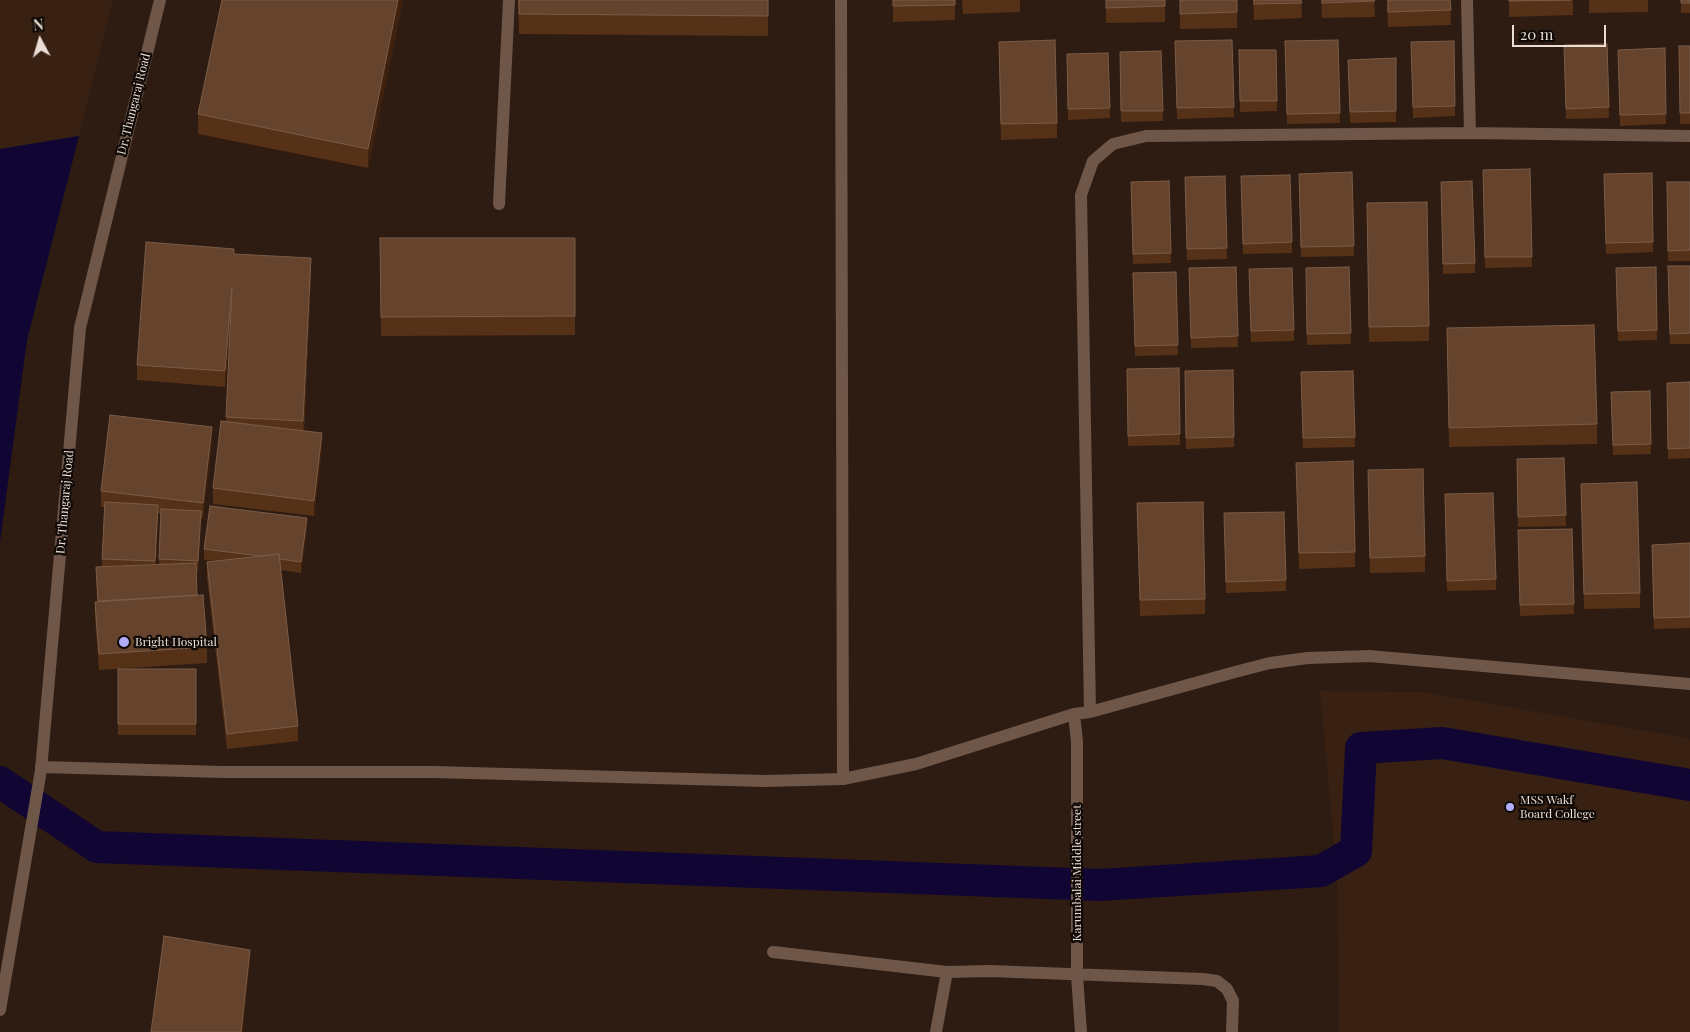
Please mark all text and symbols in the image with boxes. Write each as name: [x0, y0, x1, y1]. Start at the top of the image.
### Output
north arrow: [15, 15, 65, 65]
text: N: [32, 15, 44, 35]
scale bar: [1515, 15, 1609, 47]
text: 20 m: [1520, 24, 1553, 44]
street label: Dr. Thangaraj Road: [114, 52, 154, 156]
street label: Dr. Thangaraj Road: [53, 450, 77, 554]
marker: Bright Hospital: [117, 635, 131, 649]
place label: Bright Hospital: [135, 635, 217, 649]
place label: MSS Wakf Board College: [1520, 793, 1595, 821]
marker: MSS Wakf Board College: [1504, 801, 1516, 813]
street label: Karumbalai Middle street: [1070, 805, 1084, 941]

